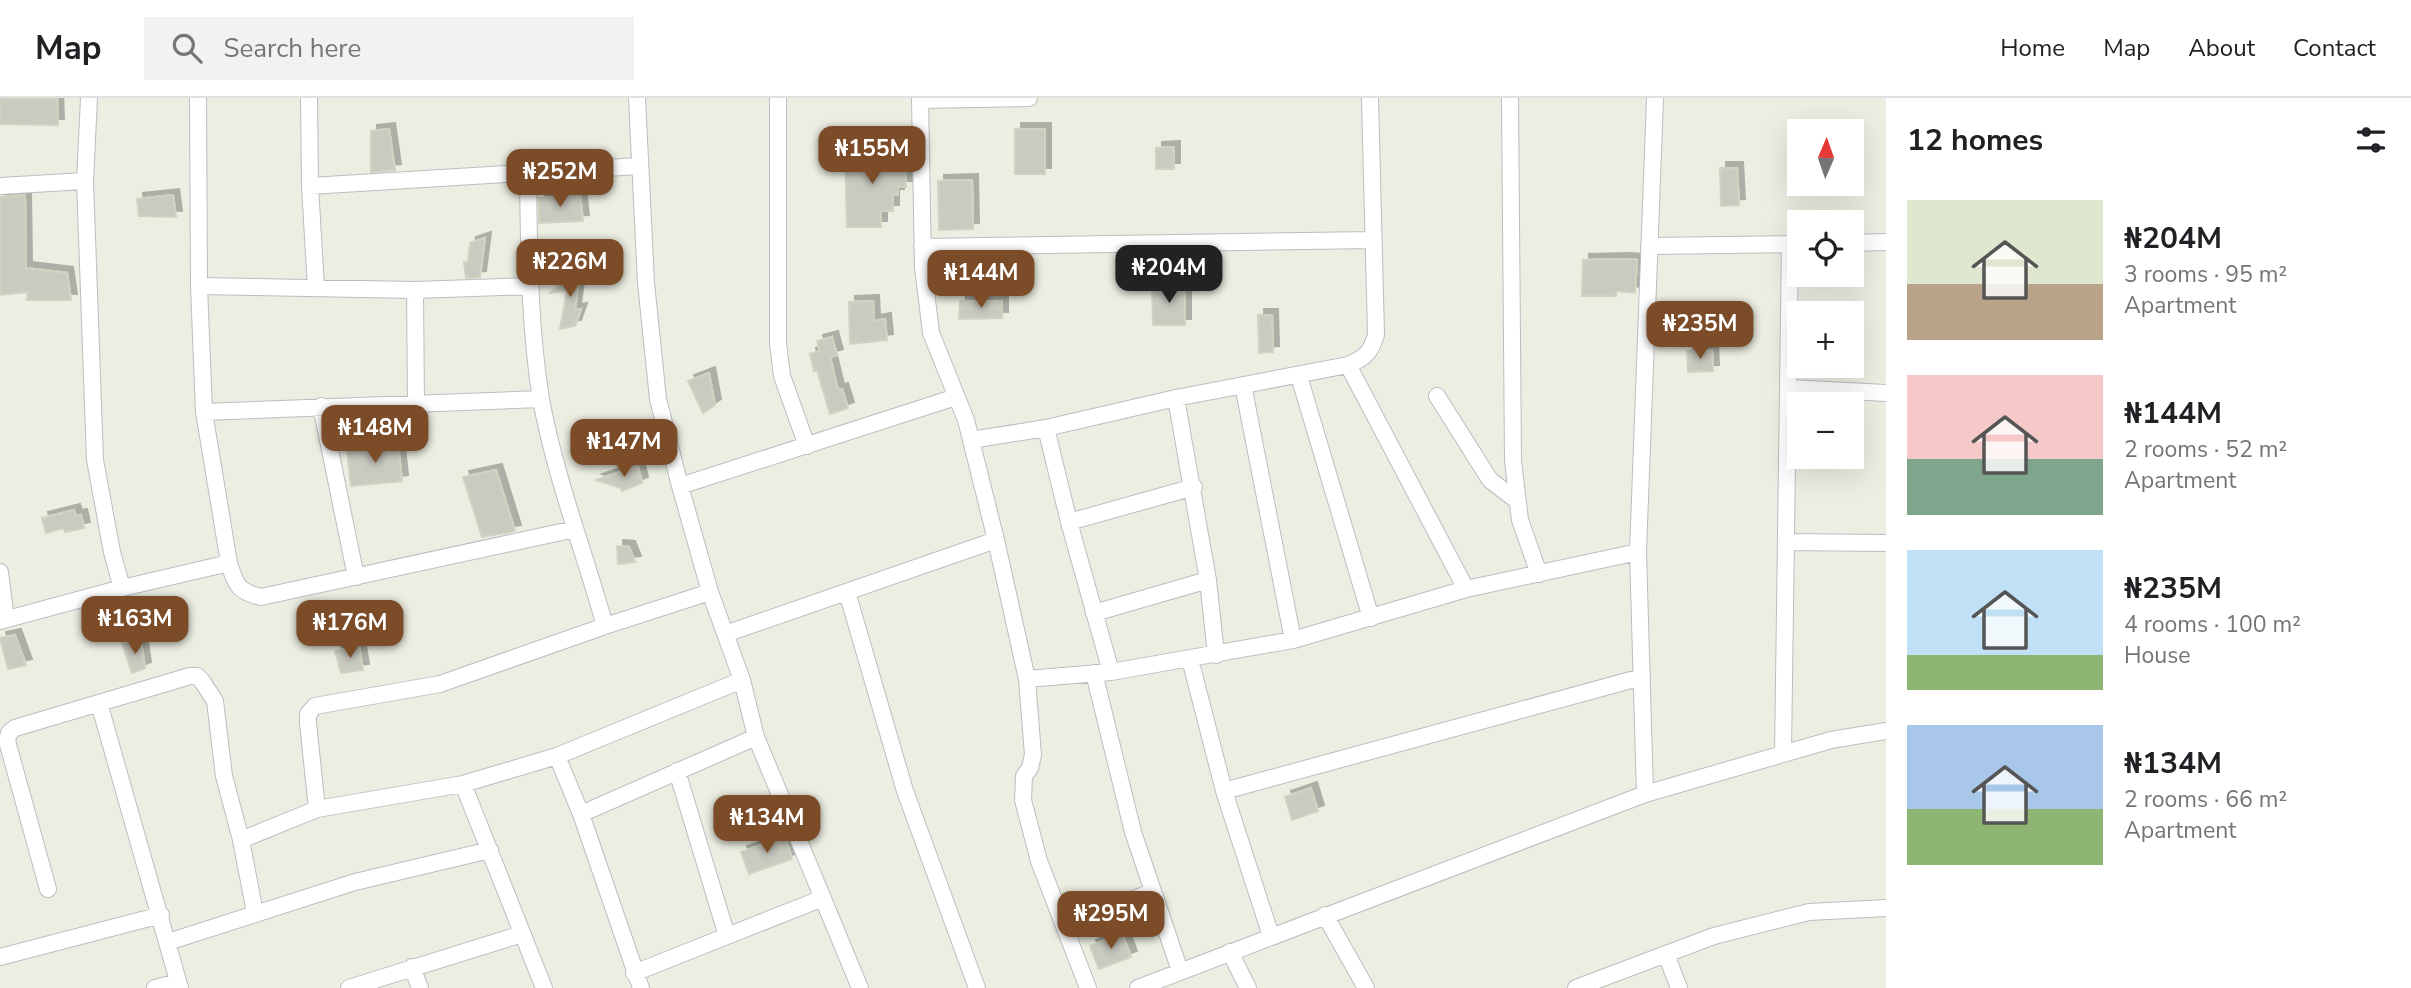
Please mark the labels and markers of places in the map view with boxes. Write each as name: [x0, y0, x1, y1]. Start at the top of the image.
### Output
pin: ₦155M: [823, 126, 921, 186]
pin: ₦252M: [511, 150, 609, 209]
pin: ₦226M: [521, 240, 619, 299]
pin: ₦204M: [1120, 246, 1218, 305]
pin: ₦144M: [932, 250, 1030, 310]
pin: ₦235M: [1651, 302, 1749, 361]
pin: ₦148M: [326, 406, 424, 465]
pin: ₦147M: [575, 420, 673, 479]
pin: ₦163M: [86, 596, 184, 656]
pin: ₦176M: [301, 601, 399, 660]
pin: ₦134M: [718, 796, 816, 855]
pin: ₦295M: [1062, 892, 1160, 951]

